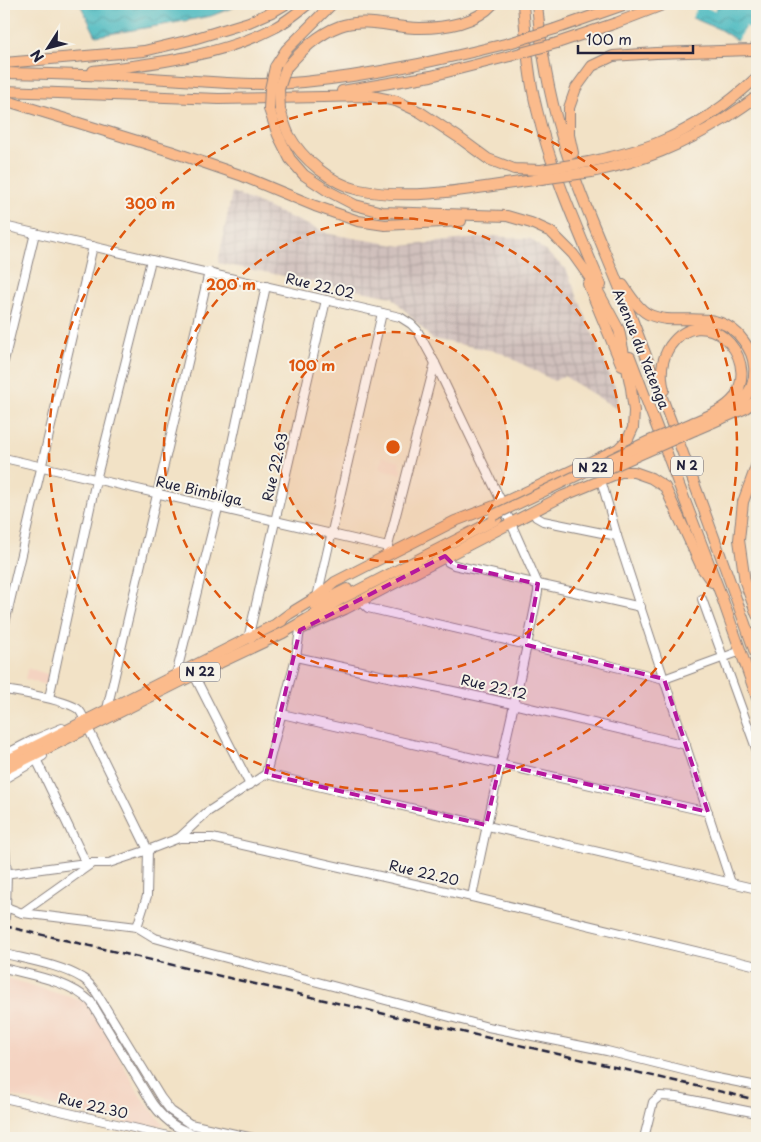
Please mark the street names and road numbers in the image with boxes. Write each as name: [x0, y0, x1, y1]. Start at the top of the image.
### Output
street label: Rue 22.02: [284, 267, 357, 304]
street label: Avenue du Yatenga: [608, 285, 675, 412]
street label: Rue 22.63: [256, 430, 293, 503]
road number: N 2: [671, 456, 703, 476]
road number: N 22: [573, 458, 613, 478]
street label: Rue Bimbilga: [154, 470, 245, 511]
road number: N 22: [180, 662, 220, 682]
street label: Rue 22.12: [459, 669, 529, 704]
street label: Rue 22.20: [387, 854, 461, 891]
street label: Rue 22.30: [56, 1087, 130, 1124]

